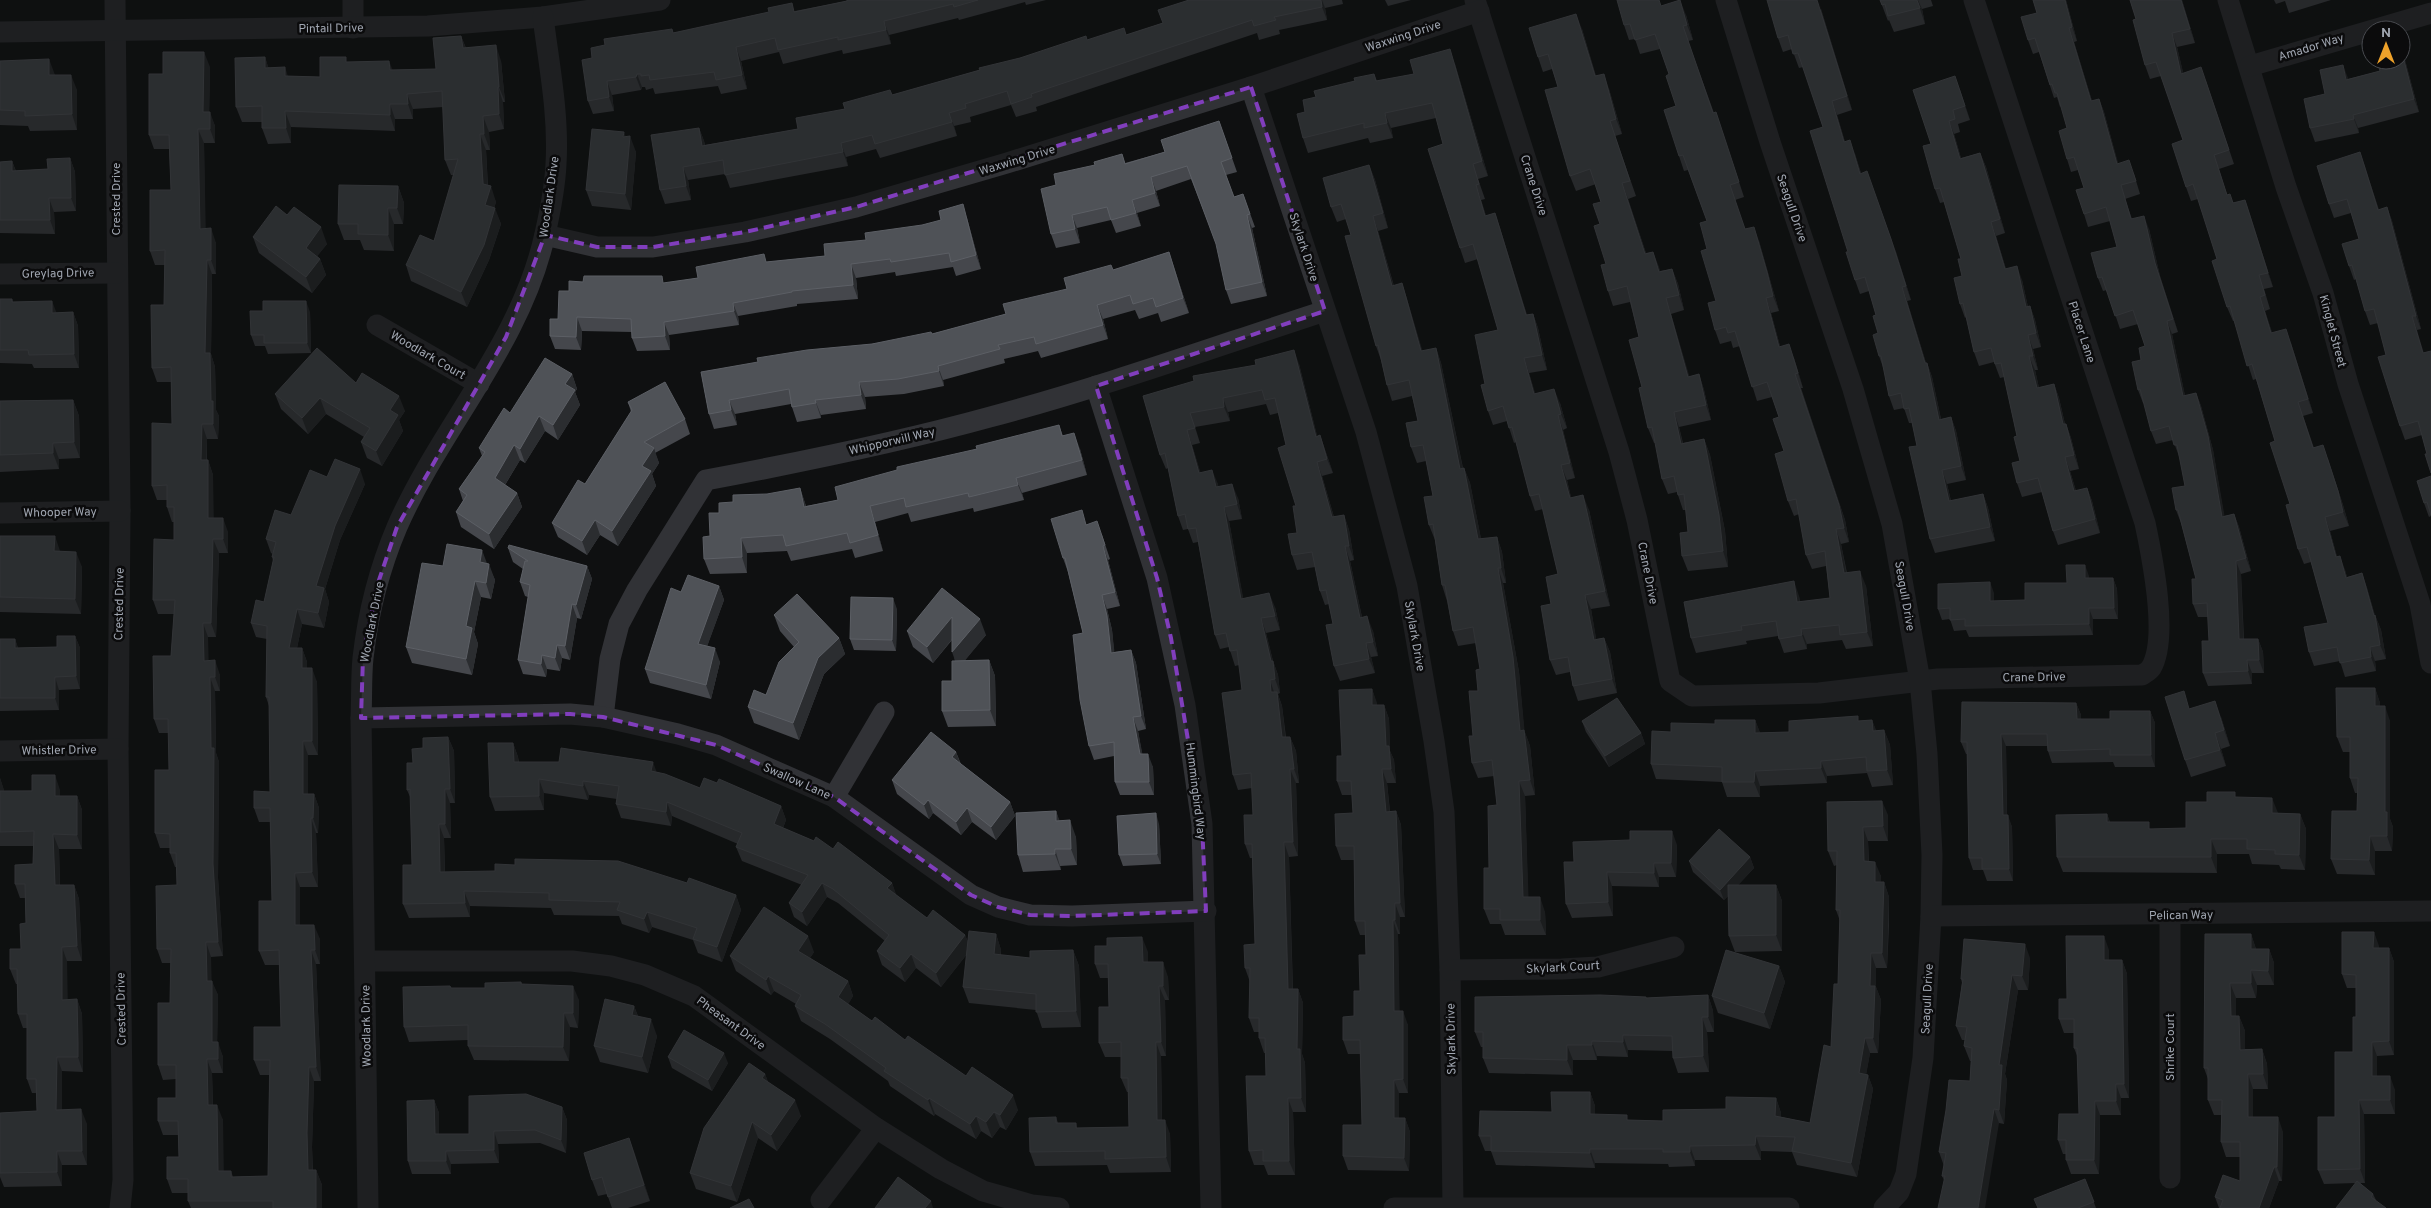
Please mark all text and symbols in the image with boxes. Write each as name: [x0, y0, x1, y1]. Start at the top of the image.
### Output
street label: Waxwing Drive: [1363, 17, 1443, 57]
street label: Pintail Drive: [298, 20, 364, 38]
north arrow: [2361, 20, 2411, 70]
text: N: [2381, 25, 2391, 42]
street label: Amador Way: [2276, 30, 2346, 66]
street label: Waxwing Drive: [977, 142, 1057, 180]
street label: Crane Drive: [1516, 153, 1550, 218]
street label: Woodlark Drive: [536, 155, 564, 239]
street label: Crested Drive: [109, 162, 125, 236]
street label: Seagull Drive: [1772, 172, 1810, 244]
street label: Skylark Drive: [1284, 211, 1322, 284]
street label: Greylag Drive: [21, 265, 95, 283]
street label: Kinglet Street: [2315, 293, 2349, 369]
street label: Placer Lane: [2064, 299, 2099, 365]
street label: Woodlark Court: [387, 328, 468, 384]
street label: Whipporwill Way: [848, 424, 937, 460]
street label: Whooper Way: [23, 504, 97, 522]
street label: Crane Drive: [1633, 541, 1661, 606]
street label: Seagull Drive: [1890, 560, 1918, 632]
street label: Crested Drive: [111, 567, 129, 641]
street label: Woodlark Drive: [357, 580, 389, 664]
street label: Skylark Drive: [1400, 600, 1428, 673]
street label: Crane Drive: [2002, 669, 2066, 687]
street label: Hummingbird Way: [1181, 741, 1209, 841]
street label: Whistler Drive: [21, 742, 97, 760]
street label: Swallow Lane: [760, 760, 833, 804]
street label: Pelican Way: [2149, 907, 2213, 925]
street label: Skylark Court: [1526, 958, 1600, 978]
street label: Seagull Drive: [1918, 963, 1938, 1035]
street label: Crested Drive: [113, 972, 131, 1046]
street label: Woodlark Drive: [358, 985, 376, 1067]
street label: Pheasant Drive: [693, 993, 768, 1054]
street label: Skylark Drive: [1443, 1003, 1461, 1075]
street label: Shrike Court: [2163, 1013, 2179, 1081]

